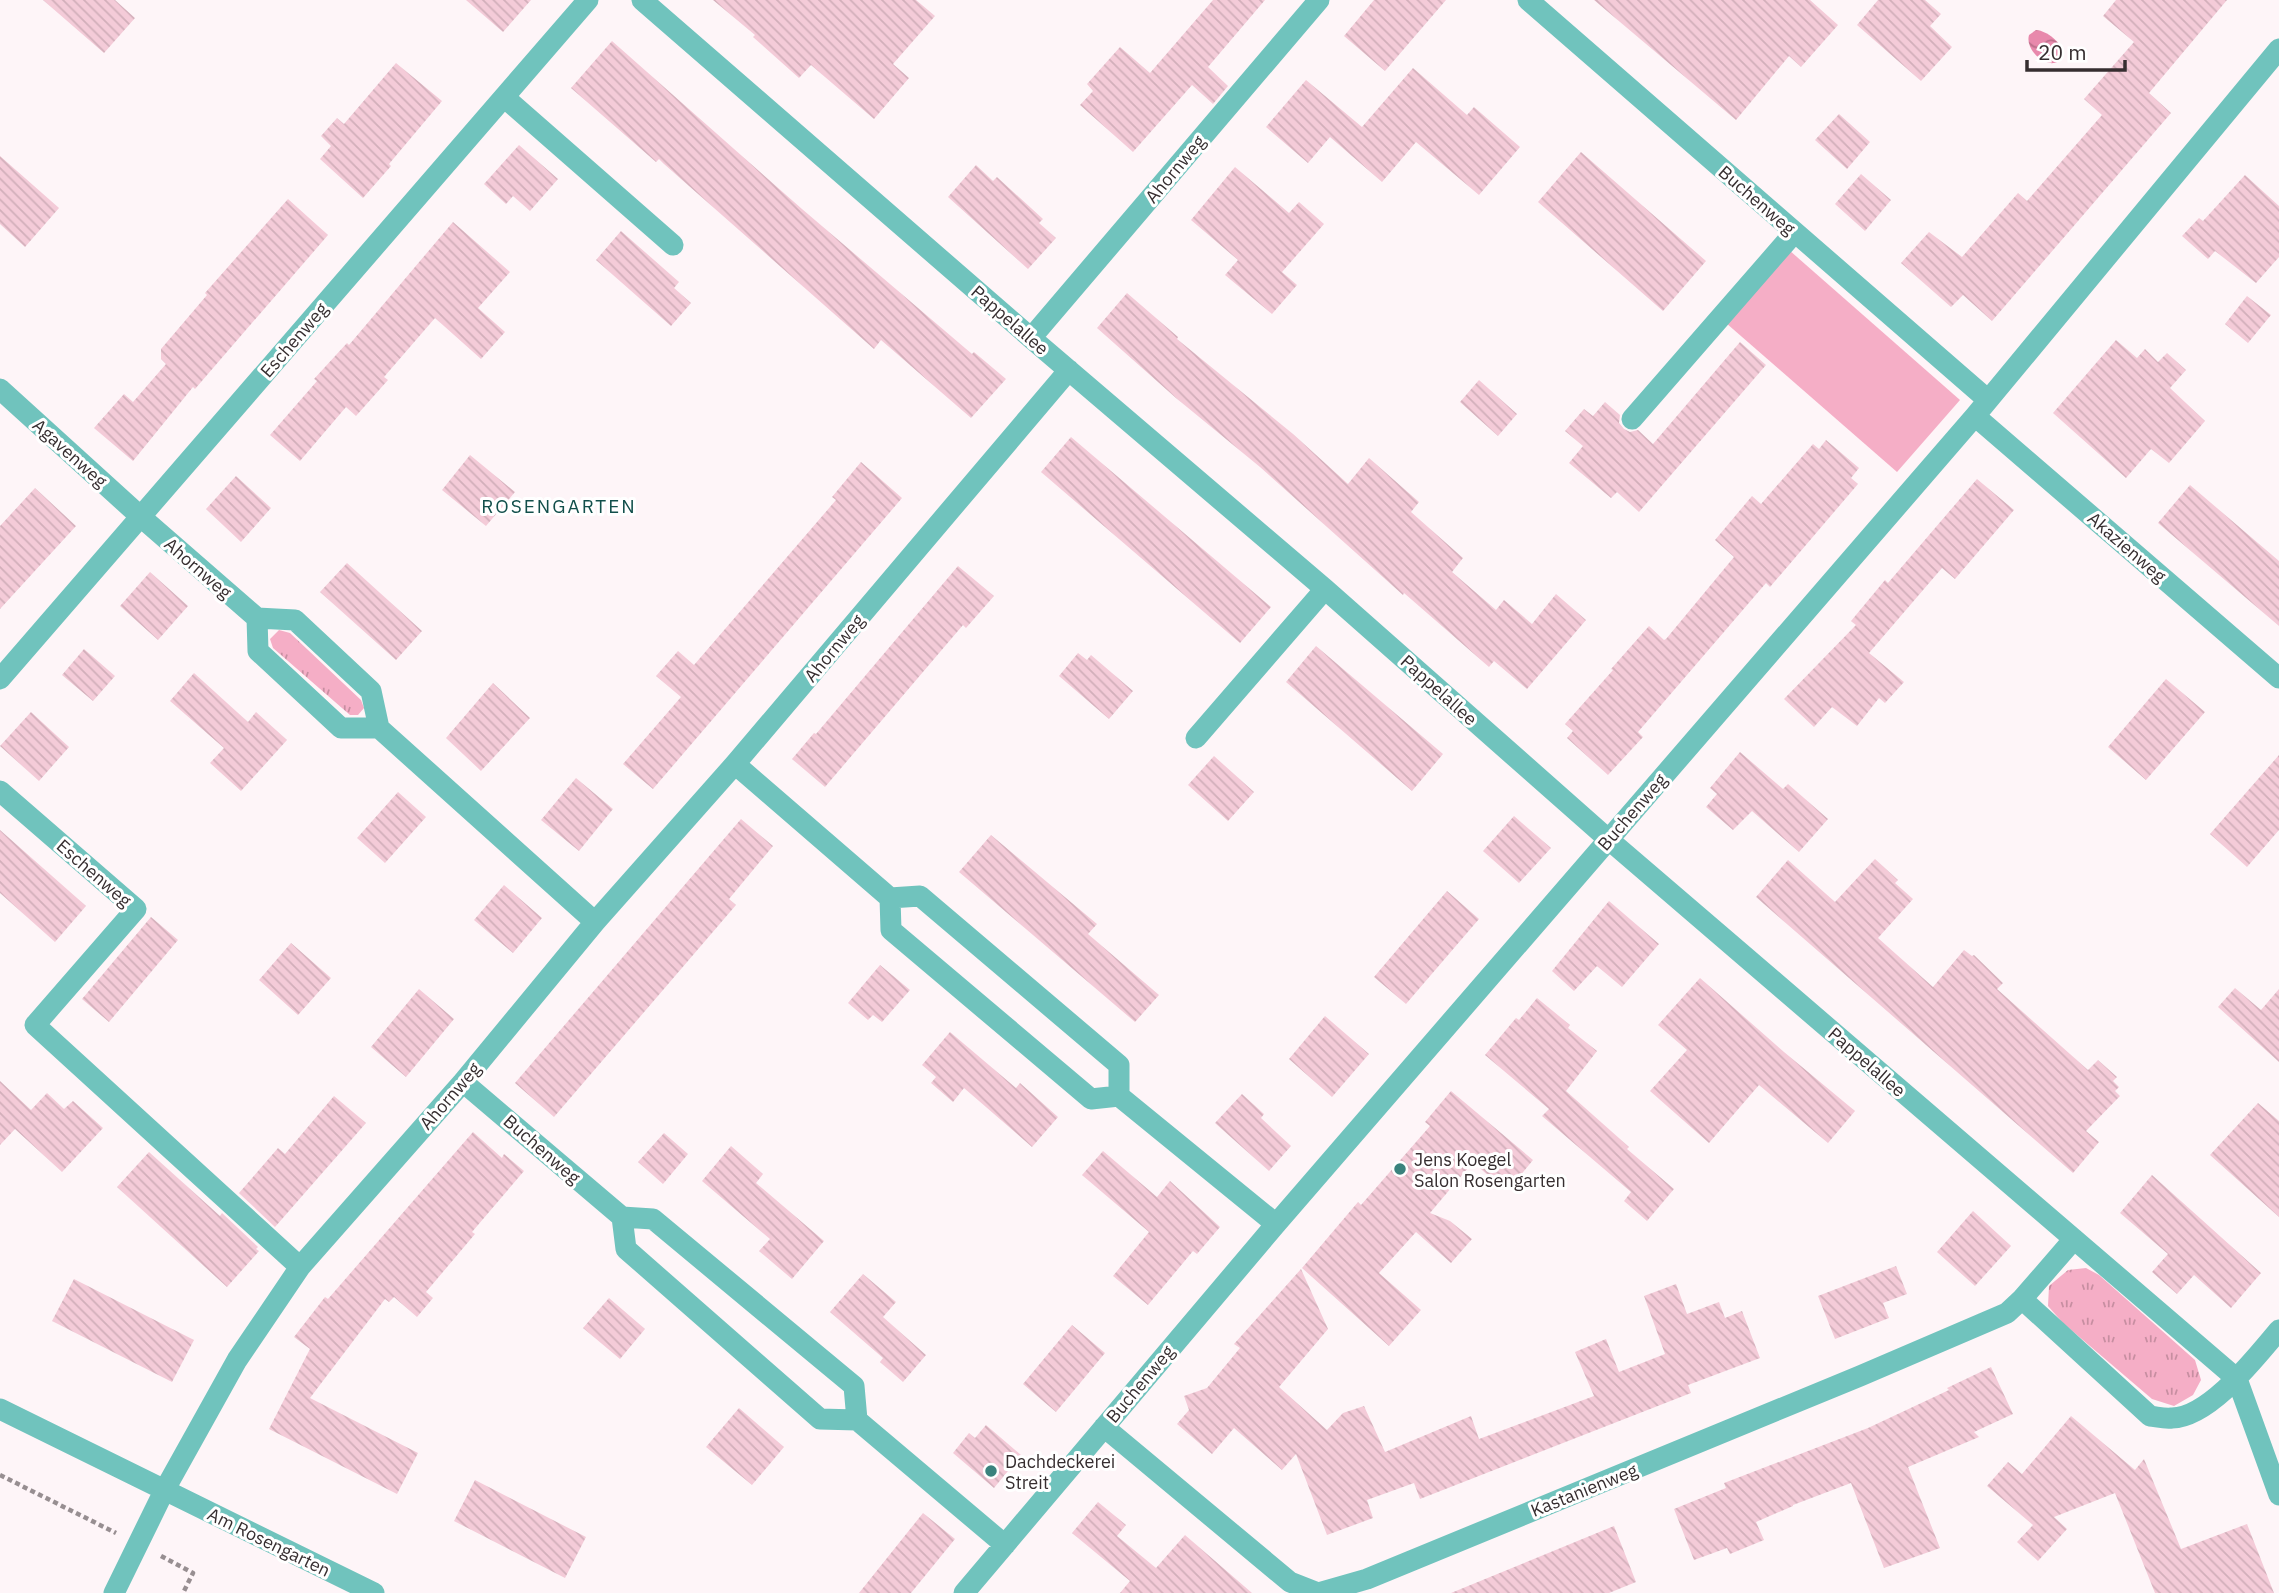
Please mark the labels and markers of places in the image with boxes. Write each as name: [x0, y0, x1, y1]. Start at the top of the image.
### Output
place label: Jens Koegel Salon Rosengarten: [1414, 1148, 1566, 1192]
marker: Jens Koegel Salon Rosengarten: [1392, 1161, 1408, 1177]
place label: Dachdeckerei Streit: [1005, 1450, 1115, 1494]
marker: Dachdeckerei Streit: [983, 1463, 999, 1479]

